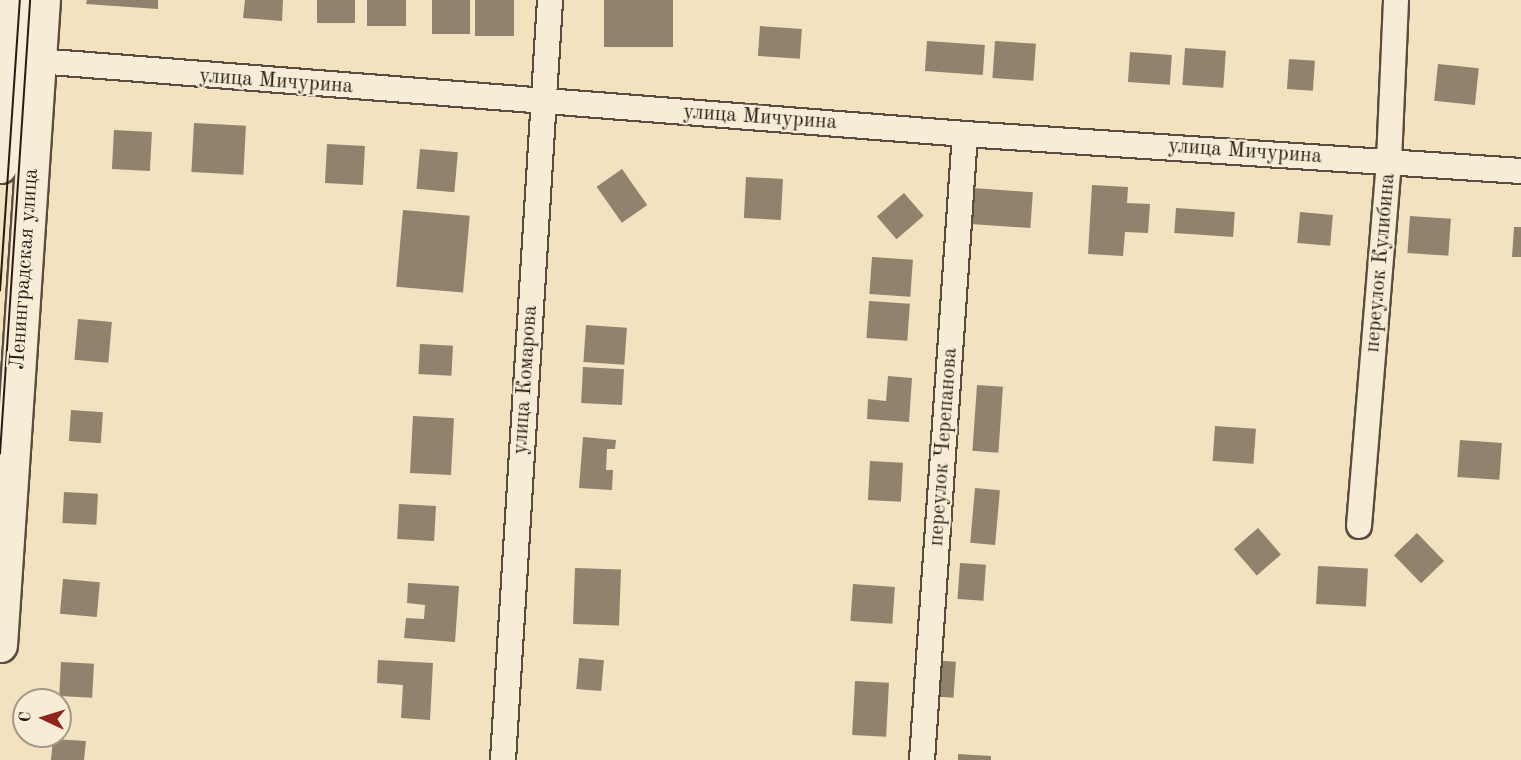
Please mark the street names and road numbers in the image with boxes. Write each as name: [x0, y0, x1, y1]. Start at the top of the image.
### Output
street label: улица Мичурина: [198, 64, 354, 100]
street label: улица Мичурина: [682, 100, 838, 136]
street label: улица Мичурина: [1167, 134, 1323, 170]
street label: Ленинградская улица: [5, 168, 45, 370]
street label: переулок Кулибина: [1361, 172, 1401, 354]
street label: улица Комарова: [508, 305, 544, 455]
street label: переулок Черепанова: [924, 347, 964, 547]

